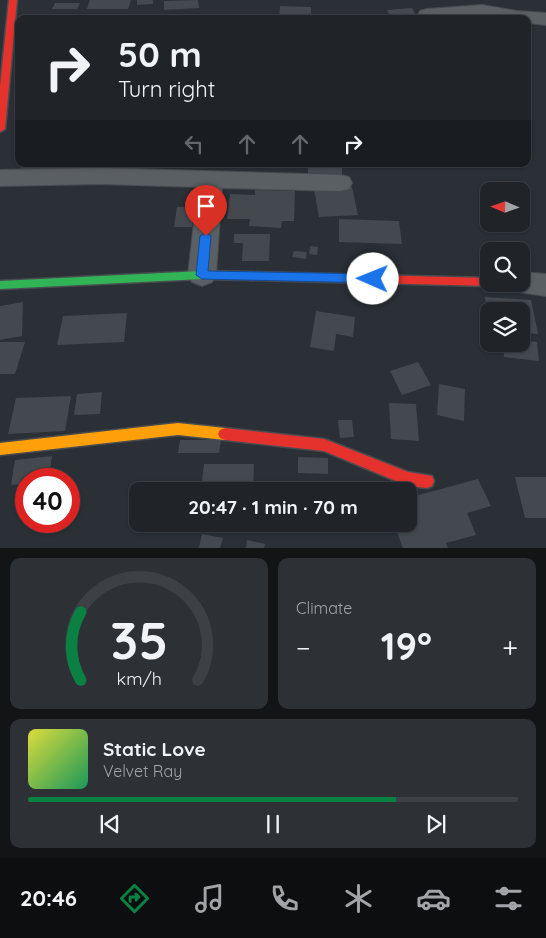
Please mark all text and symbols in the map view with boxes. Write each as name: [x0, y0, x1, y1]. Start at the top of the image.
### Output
text: 50 m: [118, 32, 202, 76]
icon: right: [35, 35, 100, 100]
text: Turn right: [118, 75, 215, 103]
icon: left: [180, 130, 208, 158]
icon: ahead: [233, 130, 261, 158]
icon: ahead: [286, 130, 314, 158]
icon: right: [339, 130, 367, 158]
north arrow: [480, 182, 530, 232]
map controls: [480, 182, 530, 352]
pin: [185, 185, 227, 236]
icon: arrive: [192, 192, 220, 220]
button: search: [480, 242, 530, 292]
position arrow: [346, 252, 398, 304]
button: layers: [480, 302, 530, 352]
speed limit sign: 40: [15, 468, 80, 533]
text: 20:47 · 1 min · 70 m: [188, 495, 358, 519]
text: Climate: [296, 598, 352, 618]
text: 35: [110, 607, 168, 672]
text: 19°: [381, 622, 432, 670]
text: −: [296, 630, 311, 665]
text: +: [502, 630, 518, 665]
text: km/h: [116, 667, 162, 689]
text: Static Love: [103, 737, 206, 761]
text: Velvet Ray: [103, 761, 182, 781]
icon: previous: [96, 810, 124, 838]
icon: pause: [259, 810, 287, 838]
icon: next: [422, 810, 450, 838]
icon: directions: [117, 881, 152, 916]
icon: music: [192, 881, 227, 916]
icon: phone: [267, 881, 302, 916]
icon: climate: [341, 881, 376, 916]
icon: car: [416, 881, 451, 916]
icon: filters: [491, 881, 526, 916]
text: 20:46: [20, 884, 77, 912]

